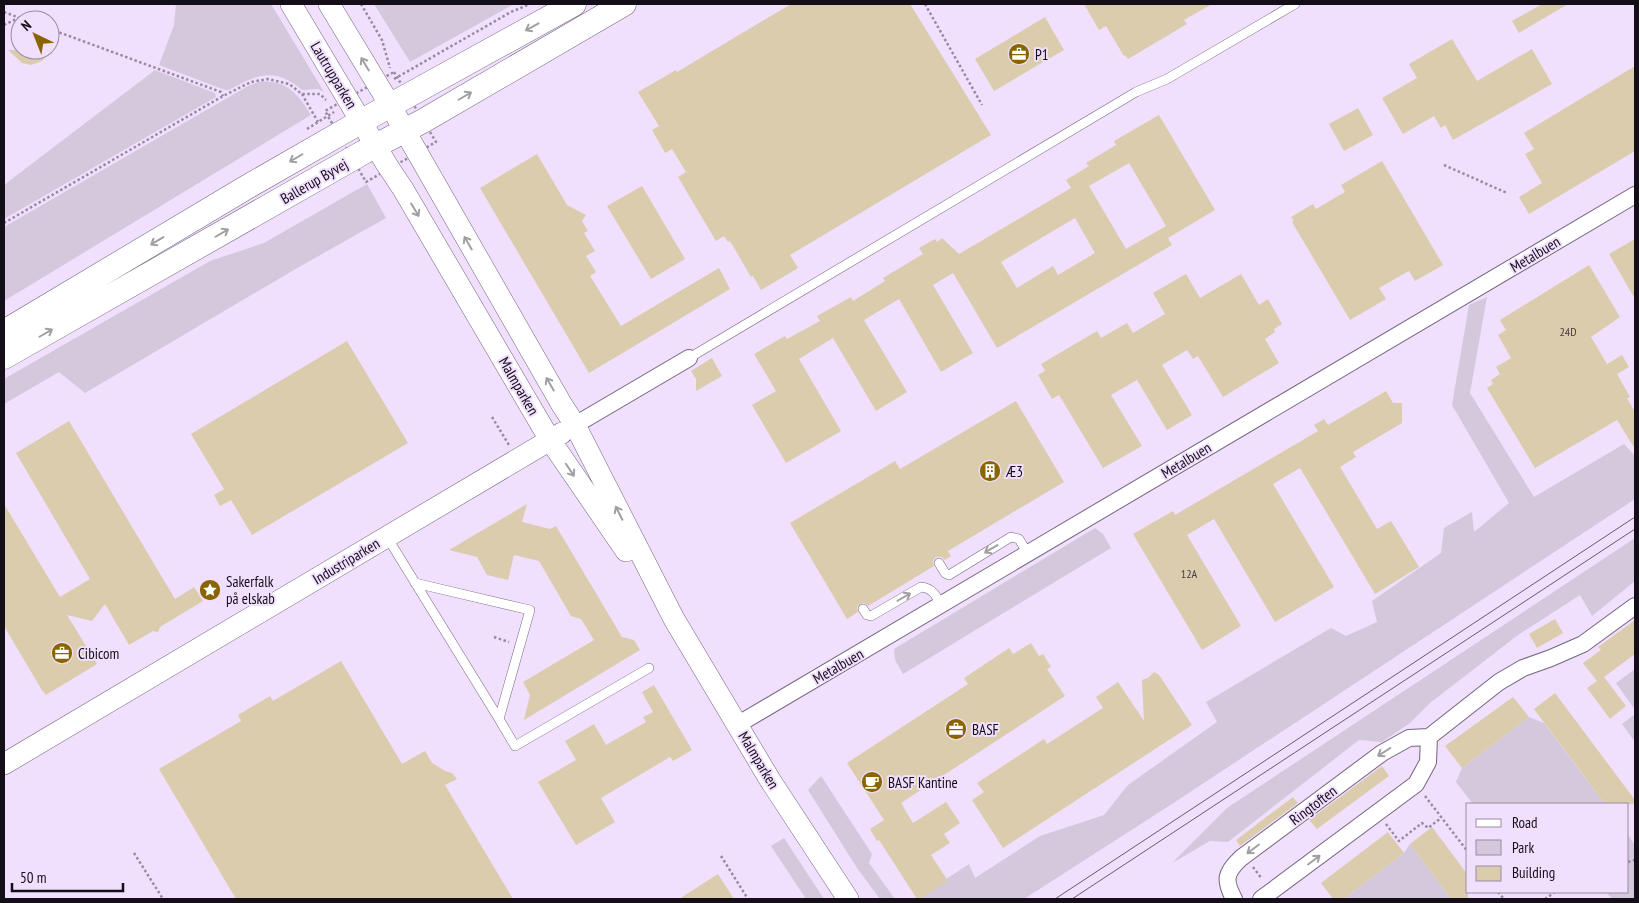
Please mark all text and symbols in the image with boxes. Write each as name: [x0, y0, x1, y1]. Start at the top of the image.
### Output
north arrow: [10, 10, 60, 60]
text: N: [17, 16, 35, 35]
one-way arrow: [524, 22, 539, 32]
street label: Lautrupparken: [307, 38, 361, 112]
office icon: P1: [1007, 42, 1031, 66]
place label: P1: [1035, 45, 1049, 64]
one-way arrow: [359, 57, 369, 71]
one-way arrow: [457, 91, 472, 100]
street label: Ballerup Byvej: [277, 154, 351, 208]
one-way arrow: [290, 154, 304, 164]
one-way arrow: [411, 202, 421, 216]
one-way arrow: [215, 228, 230, 238]
street label: Metalbuen: [1506, 232, 1564, 276]
one-way arrow: [463, 236, 473, 250]
one-way arrow: [150, 237, 164, 247]
house number: 24D: [1559, 324, 1577, 339]
one-way arrow: [39, 328, 54, 338]
street label: Malmparken: [495, 354, 543, 418]
one-way arrow: [544, 377, 554, 391]
street label: Metalbuen: [1157, 438, 1215, 482]
building icon: Æ3: [978, 459, 1002, 483]
place label: Æ3: [1005, 462, 1023, 481]
one-way arrow: [565, 463, 575, 477]
one-way arrow: [614, 506, 624, 521]
street label: Industriparken: [309, 534, 383, 588]
one-way arrow: [984, 545, 998, 555]
house number: 12A: [1181, 566, 1198, 581]
place label: Sakerfalk på elskab: [226, 572, 275, 608]
place icon: Sakerfalk på elskab: [198, 578, 222, 602]
one-way arrow: [896, 592, 911, 602]
office icon: Cibicom: [50, 641, 74, 665]
place label: Cibicom: [78, 644, 119, 663]
street label: Metalbuen: [809, 644, 867, 688]
office icon: BASF: [944, 717, 968, 741]
place label: BASF: [972, 720, 999, 739]
street label: Malmparken: [734, 728, 784, 792]
one-way arrow: [1377, 748, 1391, 758]
cafe icon: BASF Kantine: [860, 770, 884, 794]
place label: BASF Kantine: [888, 773, 958, 792]
street label: Ringtoften: [1286, 781, 1340, 829]
legend: [1466, 803, 1629, 893]
text: Road: [1512, 813, 1538, 832]
text: Park: [1512, 838, 1534, 857]
one-way arrow: [1247, 844, 1260, 855]
one-way arrow: [1307, 855, 1321, 865]
scale bar: [12, 860, 124, 892]
text: Building: [1512, 863, 1555, 882]
text: 50 m: [20, 868, 46, 887]

